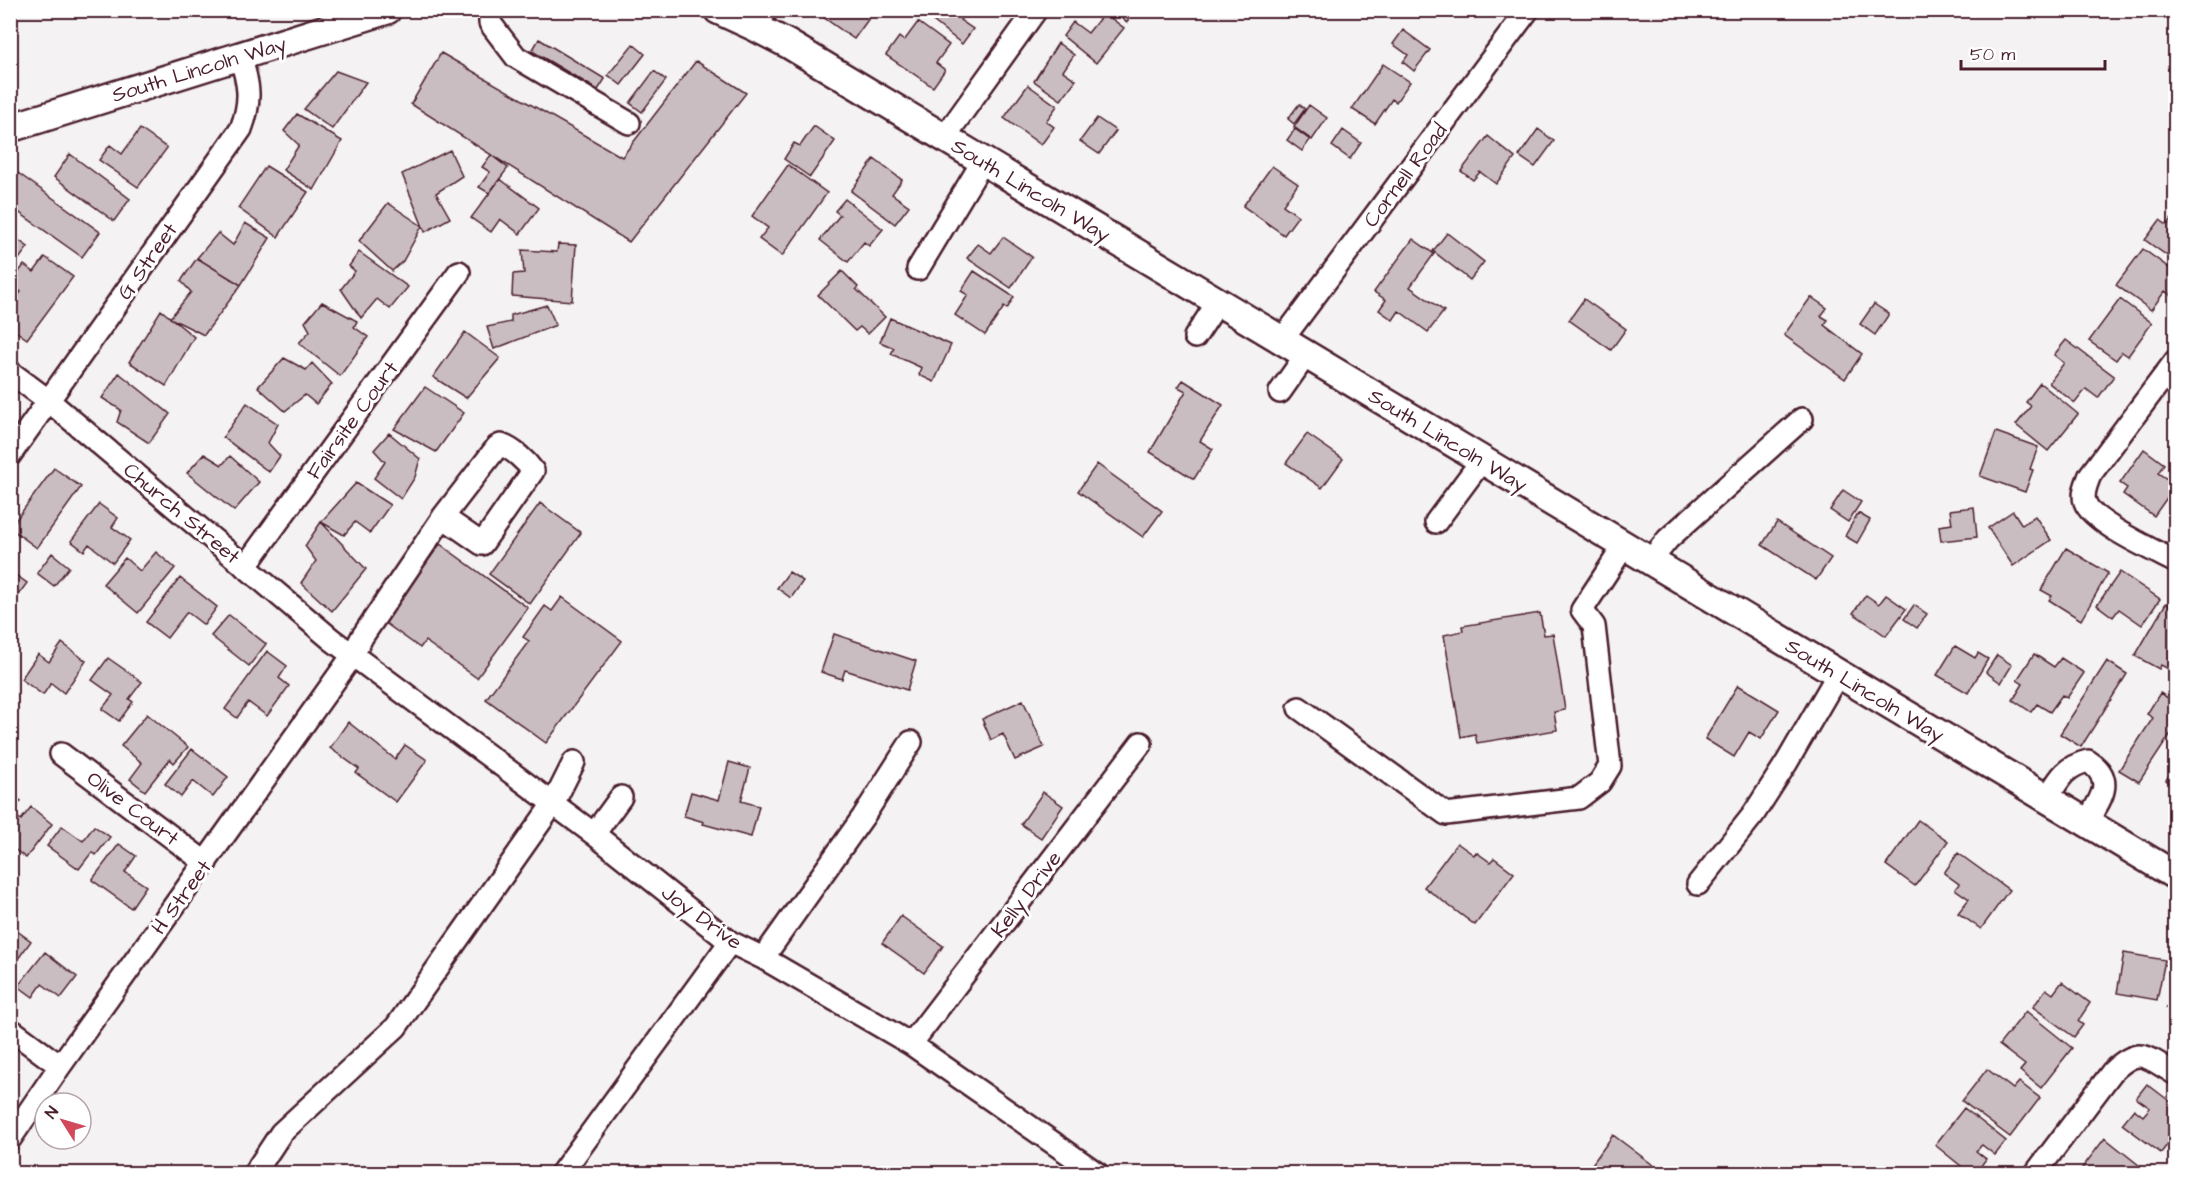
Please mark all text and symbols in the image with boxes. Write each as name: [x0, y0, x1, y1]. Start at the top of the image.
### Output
street label: South Lincoln Way: [108, 29, 291, 112]
scale bar: [1961, 33, 2105, 71]
text: 50 m: [1970, 42, 2015, 67]
street label: Cornell Road: [1357, 117, 1454, 233]
street label: South Lincoln Way: [945, 131, 1116, 251]
street label: G Street: [110, 217, 185, 306]
street label: Fairsite Court: [300, 355, 405, 485]
street label: South Lincoln Way: [1362, 381, 1533, 501]
street label: Church Street: [117, 456, 247, 571]
street label: South Lincoln Way: [1779, 631, 1950, 751]
street label: Olive Court: [81, 764, 185, 853]
street label: Kelly Drive: [984, 845, 1070, 945]
street label: H Street: [144, 854, 219, 941]
street label: Joy Drive: [654, 878, 748, 958]
north arrow: [33, 1091, 93, 1151]
text: N: [40, 1102, 64, 1123]

